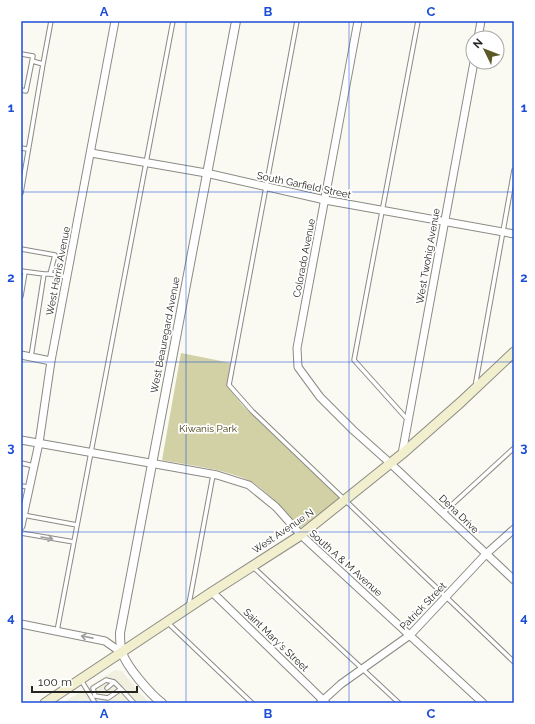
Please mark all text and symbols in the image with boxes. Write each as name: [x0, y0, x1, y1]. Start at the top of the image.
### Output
text: A: [100, 4, 109, 19]
text: B: [264, 4, 273, 19]
text: C: [427, 4, 436, 19]
north arrow: [465, 30, 505, 70]
text: N: [470, 36, 486, 51]
text: 1: [8, 100, 15, 115]
text: 1: [521, 100, 528, 115]
street label: South Garfield Street: [256, 170, 353, 200]
street label: West Twohig Avenue: [414, 207, 442, 305]
street label: Colorado Avenue: [291, 218, 317, 298]
street label: West Harris Avenue: [44, 225, 72, 316]
text: 2: [7, 270, 15, 285]
text: 2: [520, 270, 528, 285]
street label: West Beauregard Avenue: [148, 276, 182, 394]
park label: Kiwanis Park: [179, 423, 238, 434]
text: 3: [7, 440, 15, 455]
text: 3: [520, 440, 528, 455]
street label: Dena Drive: [437, 492, 481, 536]
street label: West Avenue N: [250, 506, 316, 556]
street label: South A & M Avenue: [308, 528, 385, 599]
one-way arrow: [41, 534, 54, 542]
street label: Patrick Street: [398, 580, 449, 632]
street label: Saint Mary's Street: [241, 606, 311, 674]
text: 4: [7, 610, 15, 625]
text: 4: [520, 610, 528, 625]
one-way arrow: [81, 633, 94, 641]
scale bar: [32, 668, 137, 694]
text: 100 m: [38, 675, 72, 689]
text: A: [100, 706, 109, 721]
text: B: [264, 706, 273, 721]
text: C: [427, 706, 436, 721]

